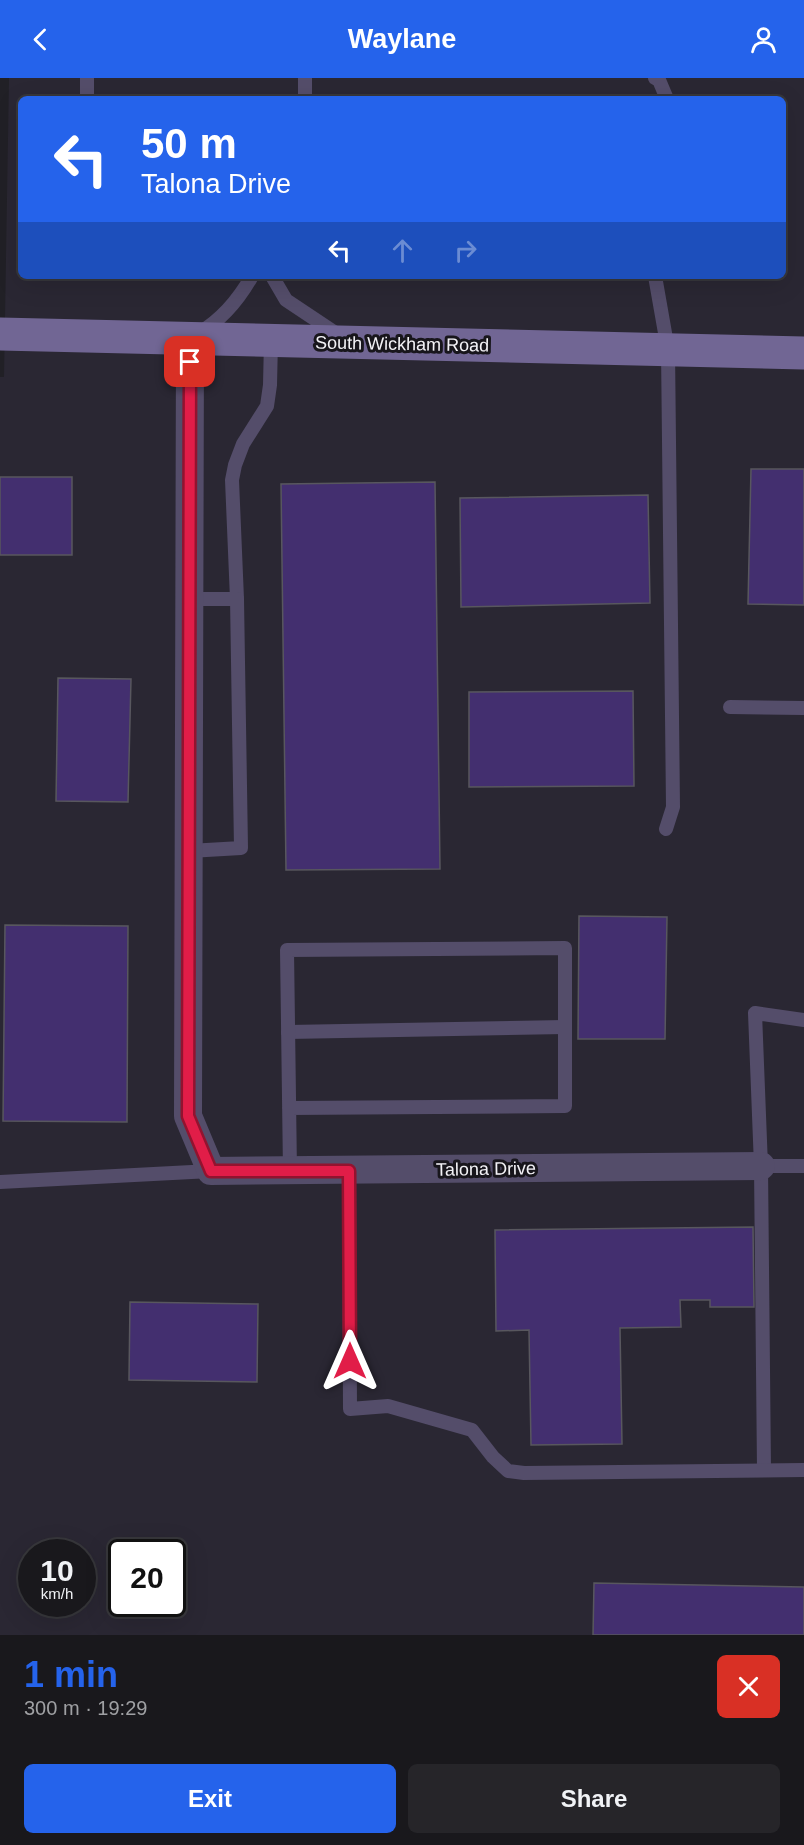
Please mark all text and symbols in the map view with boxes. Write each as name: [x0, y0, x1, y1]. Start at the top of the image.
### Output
icon: back: [24, 23, 57, 56]
icon: person: [747, 23, 780, 56]
text: Waylane: [348, 24, 456, 54]
icon: left: [42, 120, 120, 198]
text: 50 m: [141, 120, 237, 167]
text: Talona Drive: [141, 169, 291, 199]
icon: left: [323, 234, 356, 267]
icon: ahead: [386, 234, 419, 267]
icon: right: [449, 234, 482, 267]
street label: South Wickham Road: [315, 332, 489, 356]
pin: [164, 336, 215, 387]
icon: arrive: [173, 345, 206, 378]
street label: Talona Drive: [436, 1158, 536, 1180]
position arrow: [318, 1329, 382, 1393]
speed limit sign: 20: [108, 1539, 186, 1617]
text: 10: [40, 1554, 74, 1587]
text: km/h: [41, 1585, 73, 1602]
text: 1 min: [24, 1654, 118, 1695]
button: close: [717, 1655, 780, 1718]
text: 300 m · 19:29: [24, 1697, 147, 1719]
button: Exit: [24, 1764, 396, 1833]
button: Share: [408, 1764, 780, 1833]

